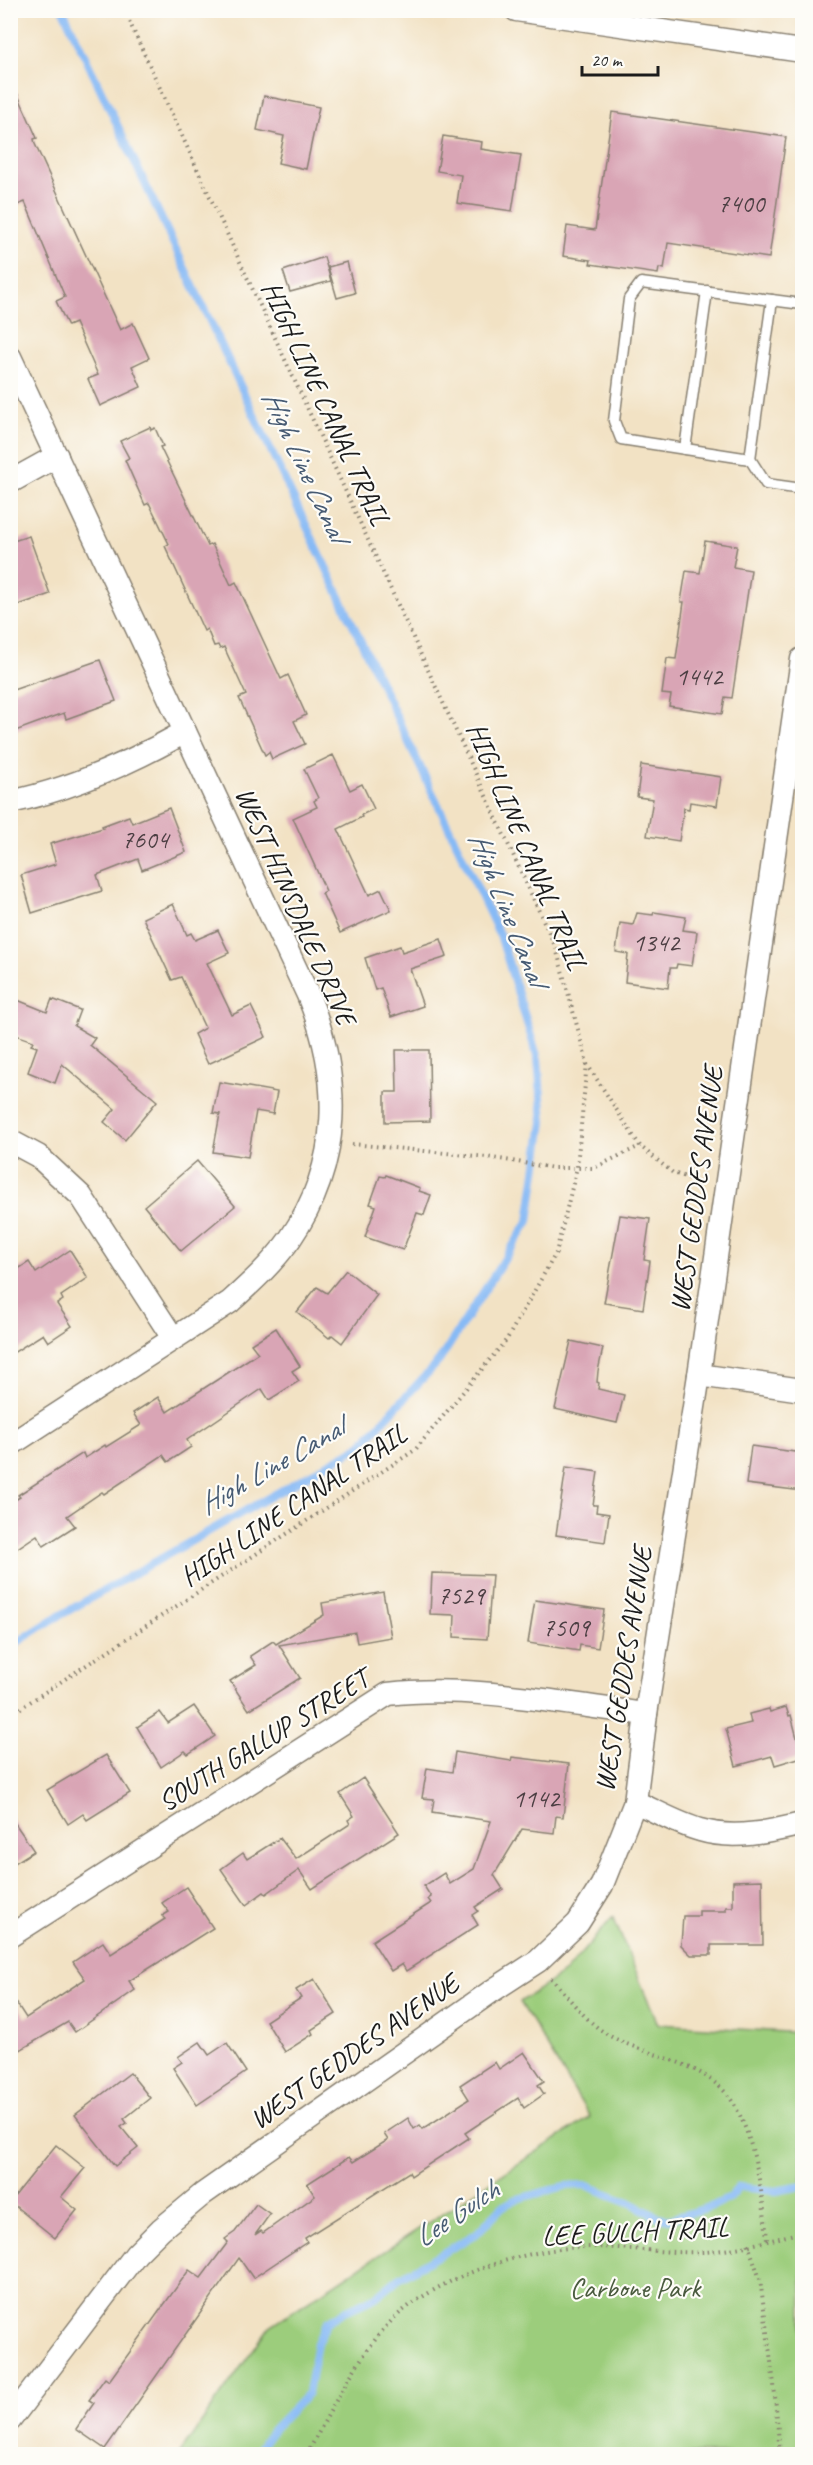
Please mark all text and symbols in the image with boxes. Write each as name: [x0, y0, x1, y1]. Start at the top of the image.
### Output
scale bar: [582, 39, 658, 77]
text: 20 m: [591, 49, 624, 71]
house number: 7400: [718, 187, 767, 220]
street label: HIGH LINE CANAL TRAIL: [254, 275, 398, 531]
water label: High Line Canal: [254, 384, 361, 555]
house number: 1442: [676, 660, 725, 693]
street label: HIGH LINE CANAL TRAIL: [459, 717, 595, 975]
street label: WEST HINSDALE DRIVE: [228, 782, 366, 1034]
house number: 7604: [122, 823, 171, 856]
water label: High Line Canal: [460, 826, 560, 999]
house number: 1342: [633, 926, 682, 959]
street label: WEST GEDDES AVENUE: [661, 1061, 731, 1314]
water label: High Line Canal: [192, 1404, 359, 1523]
street label: HIGH LINE CANAL TRAIL: [173, 1416, 413, 1594]
street label: WEST GEDDES AVENUE: [586, 1541, 660, 1794]
house number: 7529: [438, 1579, 487, 1612]
house number: 7509: [543, 1611, 592, 1644]
street label: SOUTH GALLUP STREET: [151, 1657, 381, 1819]
house number: 1142: [513, 1782, 562, 1815]
street label: WEST GEDDES AVENUE: [243, 1964, 468, 2136]
water label: Lee Gulch: [406, 2169, 508, 2255]
street label: LEE GULCH TRAIL: [541, 2209, 729, 2253]
park label: Carbone Park: [570, 2270, 702, 2305]

